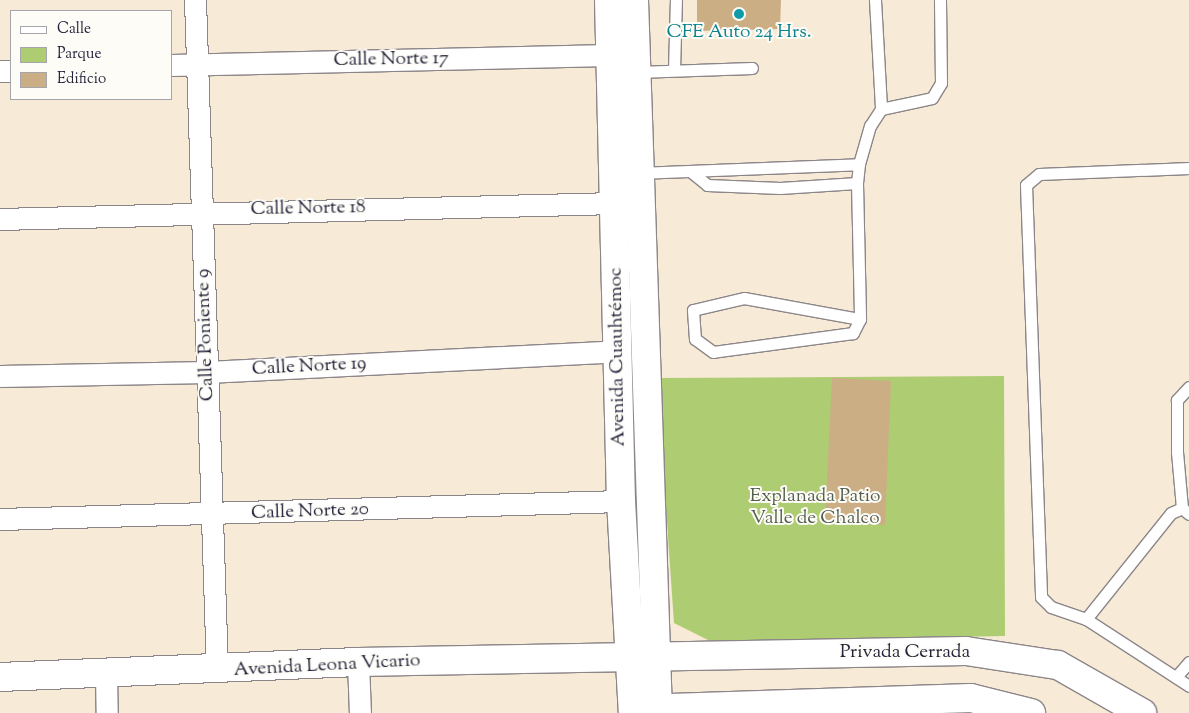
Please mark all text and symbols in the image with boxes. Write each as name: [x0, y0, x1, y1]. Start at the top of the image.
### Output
marker: CFE Auto 24 Hrs.: [733, 8, 745, 20]
legend: [10, 10, 172, 100]
text: Calle: [57, 19, 91, 40]
place label: CFE Auto 24 Hrs.: [667, 22, 811, 44]
text: Parque: [57, 44, 101, 65]
street label: Calle Norte 17: [333, 48, 449, 72]
text: Edificio: [57, 69, 106, 90]
street label: Calle Norte 18: [250, 197, 366, 221]
street label: Avenida Cuauhtémoc: [605, 267, 631, 447]
street label: Calle Poniente 9: [192, 268, 220, 402]
street label: Calle Norte 19: [251, 353, 367, 381]
park label: Explanada Patio Valle de Chalco: [750, 486, 880, 530]
street label: Calle Norte 20: [251, 499, 369, 525]
street label: Privada Cerrada: [840, 642, 970, 664]
street label: Avenida Leona Vicario: [233, 650, 421, 682]

